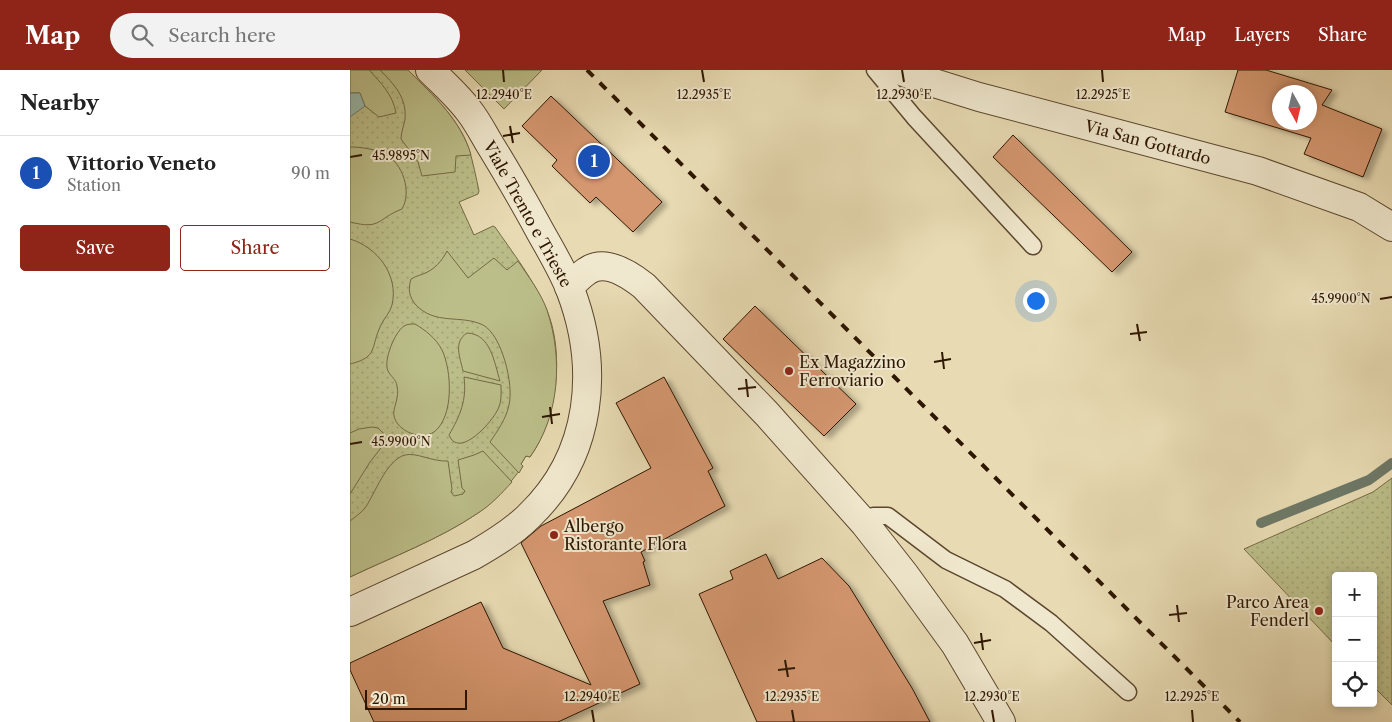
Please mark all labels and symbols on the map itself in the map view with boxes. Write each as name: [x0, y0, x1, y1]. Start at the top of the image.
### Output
north arrow: [1272, 85, 1317, 130]
text: 12.2940°E: [476, 87, 532, 102]
text: 12.2935°E: [677, 87, 731, 102]
text: 12.2930°E: [876, 87, 932, 102]
text: 12.2925°E: [1076, 87, 1130, 102]
street label: Via San Gottardo: [1082, 115, 1213, 168]
street label: Viale Trento e Trieste: [479, 136, 577, 291]
pin: 1: [578, 142, 610, 180]
text: 45.9895°N: [372, 148, 430, 163]
your location: [1023, 288, 1049, 314]
text: 45.9900°N: [1311, 291, 1371, 306]
place label: Ex Magazzino Ferroviario: [799, 352, 906, 390]
marker: Ex Magazzino Ferroviario: [783, 365, 795, 377]
text: 45.9900°N: [371, 434, 431, 449]
place label: Albergo Ristorante Flora: [563, 516, 687, 554]
marker: Albergo Ristorante Flora: [548, 529, 560, 541]
place label: Parco Area Fenderl: [1226, 592, 1310, 630]
marker: Parco Area Fenderl: [1313, 605, 1325, 617]
scale bar: [365, 687, 468, 710]
text: 12.2940°E: [564, 689, 620, 704]
text: 12.2935°E: [765, 689, 819, 704]
text: 12.2930°E: [964, 689, 1020, 704]
text: 12.2925°E: [1165, 689, 1219, 704]

